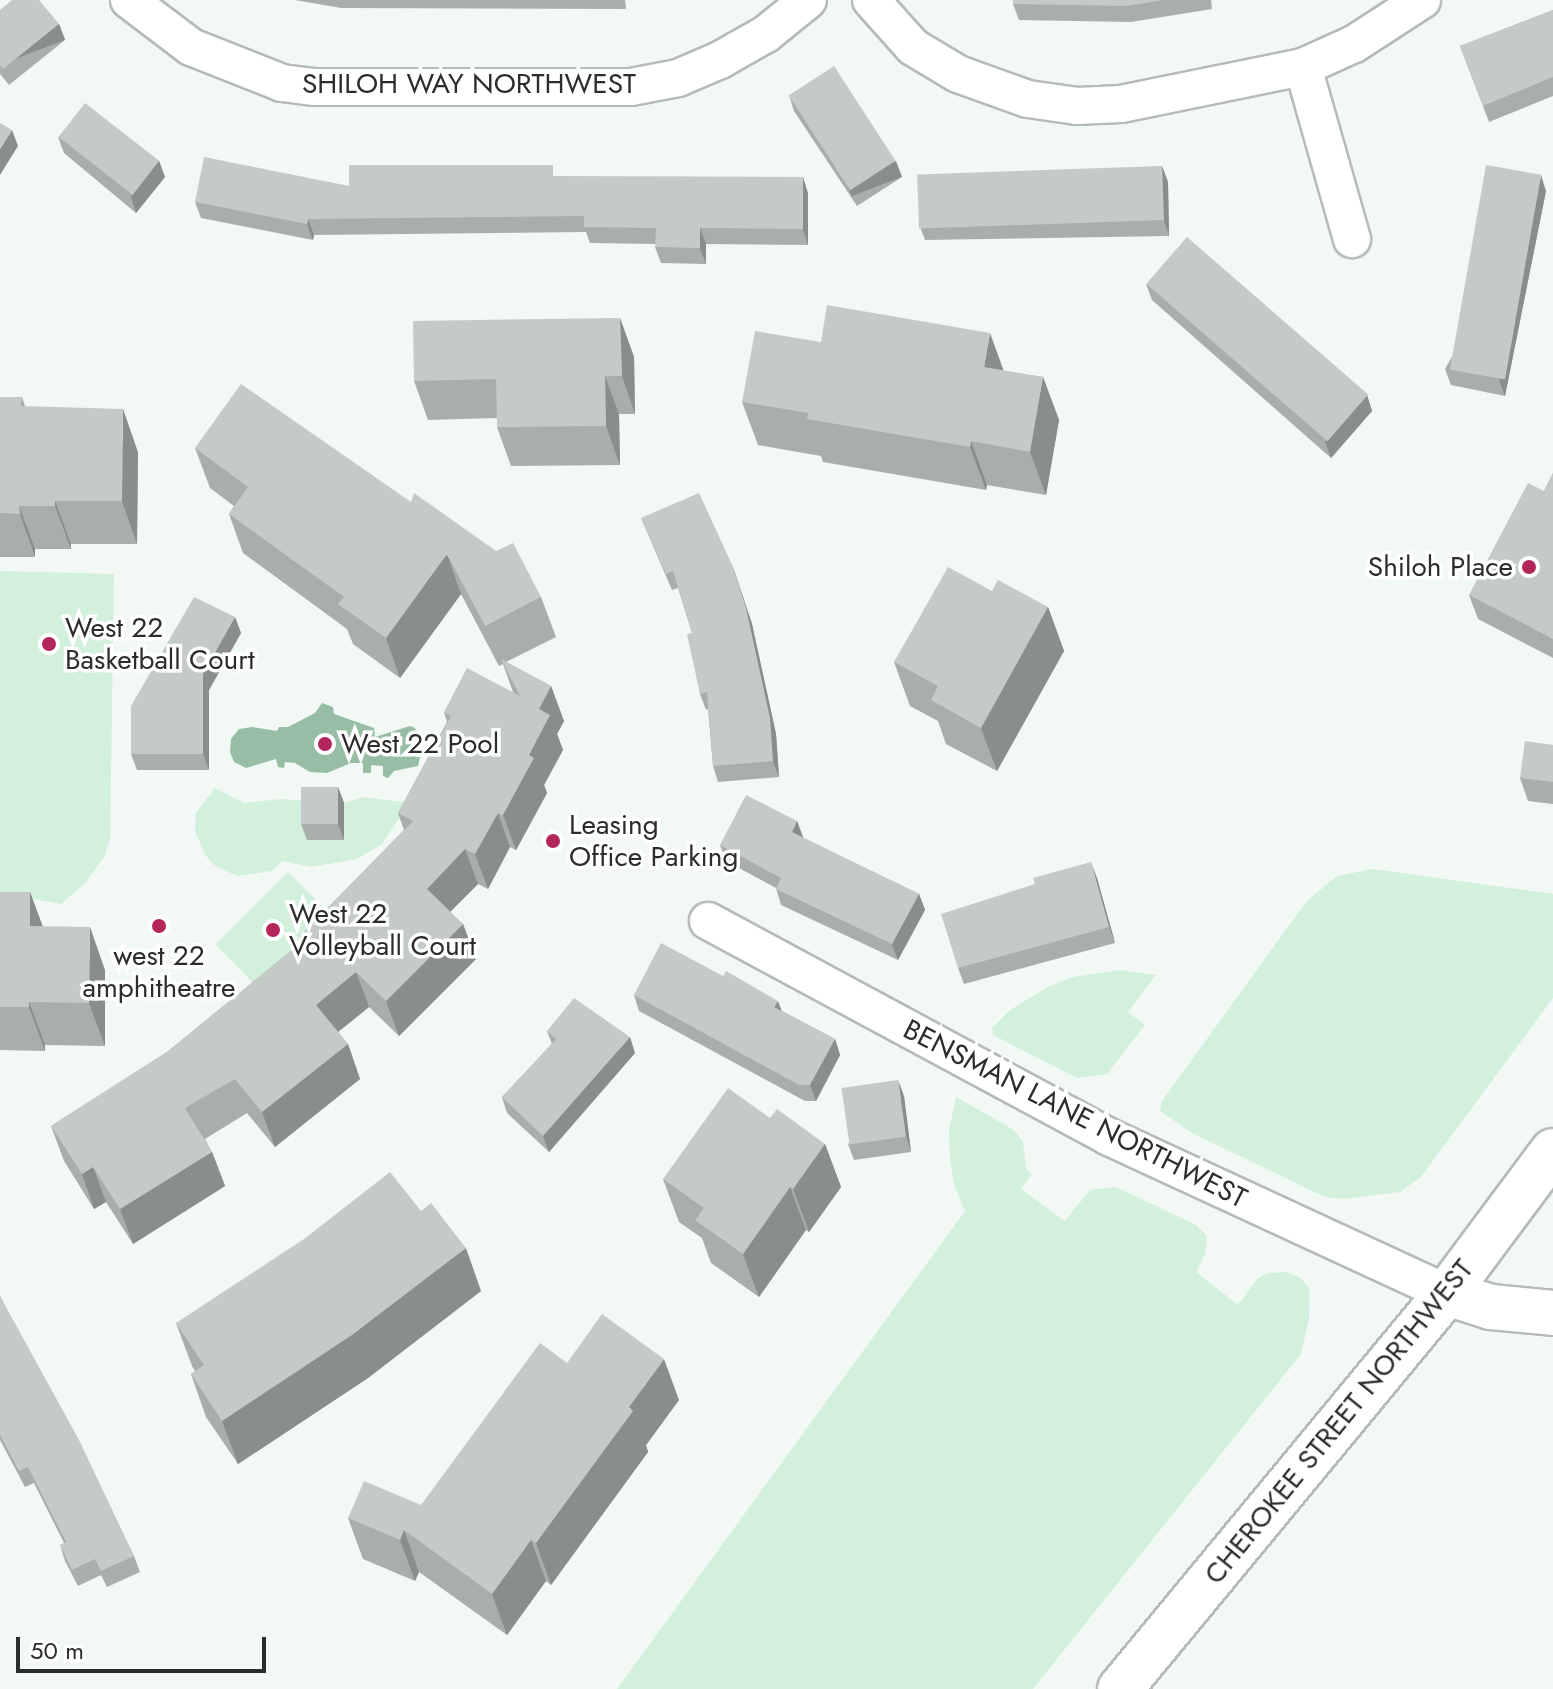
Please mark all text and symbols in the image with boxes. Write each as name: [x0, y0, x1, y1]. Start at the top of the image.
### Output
street label: SHILOH WAY NORTHWEST: [302, 67, 636, 101]
place label: Shiloh Place: [1368, 550, 1513, 584]
marker: Shiloh Place: [1520, 558, 1538, 576]
place label: West 22 Basketball Court: [65, 611, 255, 677]
marker: West 22 Basketball Court: [40, 635, 58, 653]
place label: West 22 Pool: [341, 727, 499, 761]
marker: West 22 Pool: [316, 735, 334, 753]
place label: Leasing Office Parking: [569, 808, 738, 874]
marker: Leasing Office Parking: [544, 832, 562, 850]
place label: West 22 Volleyball Court: [289, 897, 476, 963]
marker: west 22 amphitheatre: [150, 917, 168, 935]
marker: West 22 Volleyball Court: [264, 921, 282, 939]
place label: west 22 amphitheatre: [83, 939, 235, 1005]
street label: BENSMAN LANE NORTHWEST: [898, 1013, 1252, 1215]
street label: CHEROKEE STREET NORTHWEST: [1198, 1253, 1480, 1591]
scale bar: [20, 1621, 270, 1671]
text: 50 m: [30, 1633, 84, 1668]

